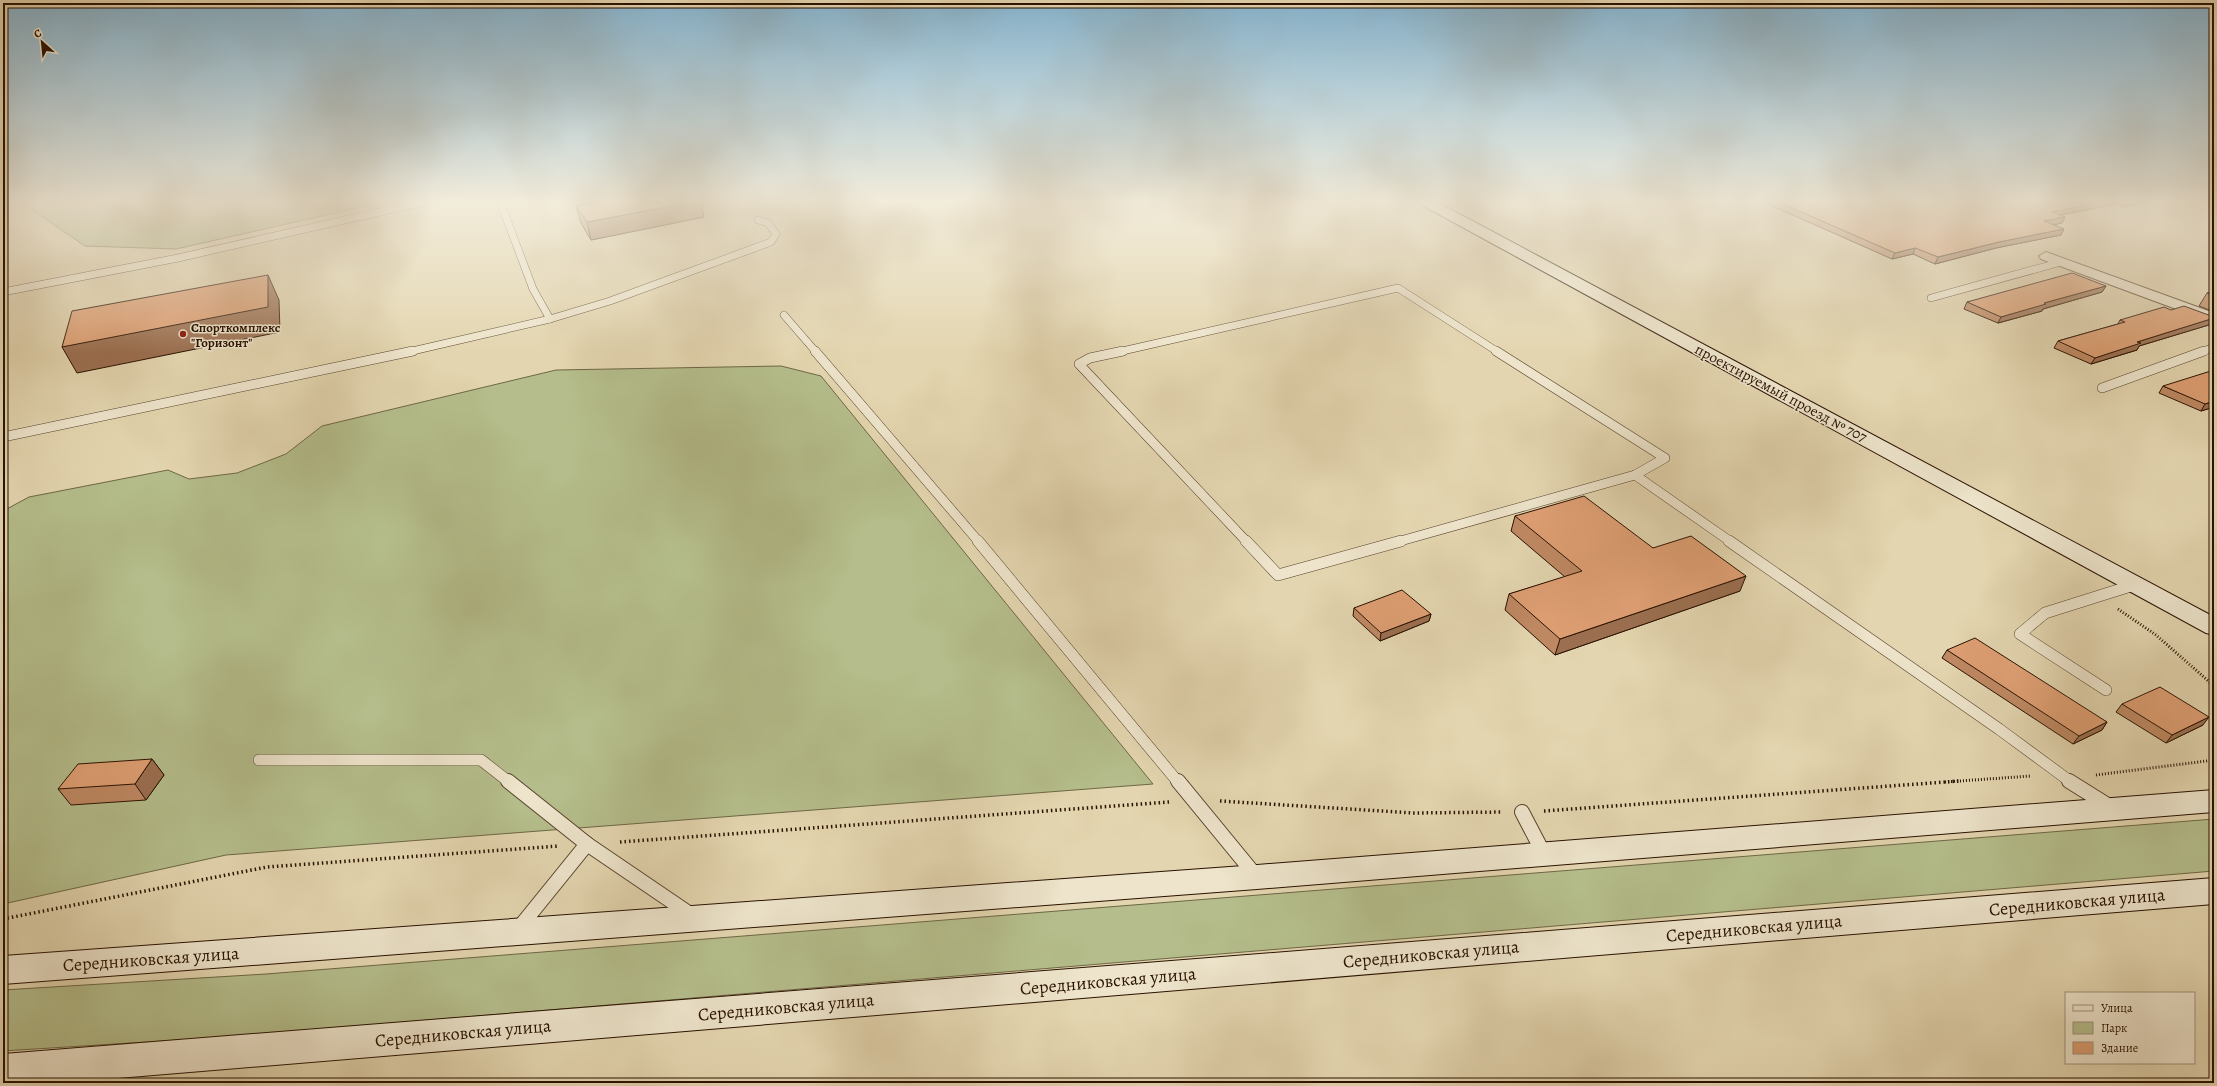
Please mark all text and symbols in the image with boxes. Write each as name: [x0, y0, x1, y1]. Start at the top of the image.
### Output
north arrow: [22, 22, 62, 62]
text: С: [31, 25, 44, 42]
place label: Спорткомплекс "Горизонт": [191, 319, 281, 351]
marker: Спорткомплекс "Горизонт": [178, 329, 188, 339]
street label: проектируемый проезд № 707: [1691, 339, 1871, 447]
street label: Середниковская улица: [1988, 882, 2167, 922]
street label: Середниковская улица: [1665, 908, 1844, 948]
street label: Середниковская улица: [1342, 934, 1521, 974]
street label: Середниковская улица: [62, 941, 241, 977]
street label: Середниковская улица: [1019, 961, 1198, 1001]
street label: Середниковская улица: [697, 987, 876, 1027]
legend: [2065, 992, 2195, 1064]
text: Улица: [2101, 1000, 2133, 1016]
street label: Середниковская улица: [374, 1013, 553, 1053]
text: Парк: [2101, 1020, 2127, 1036]
text: Здание: [2101, 1040, 2138, 1056]

